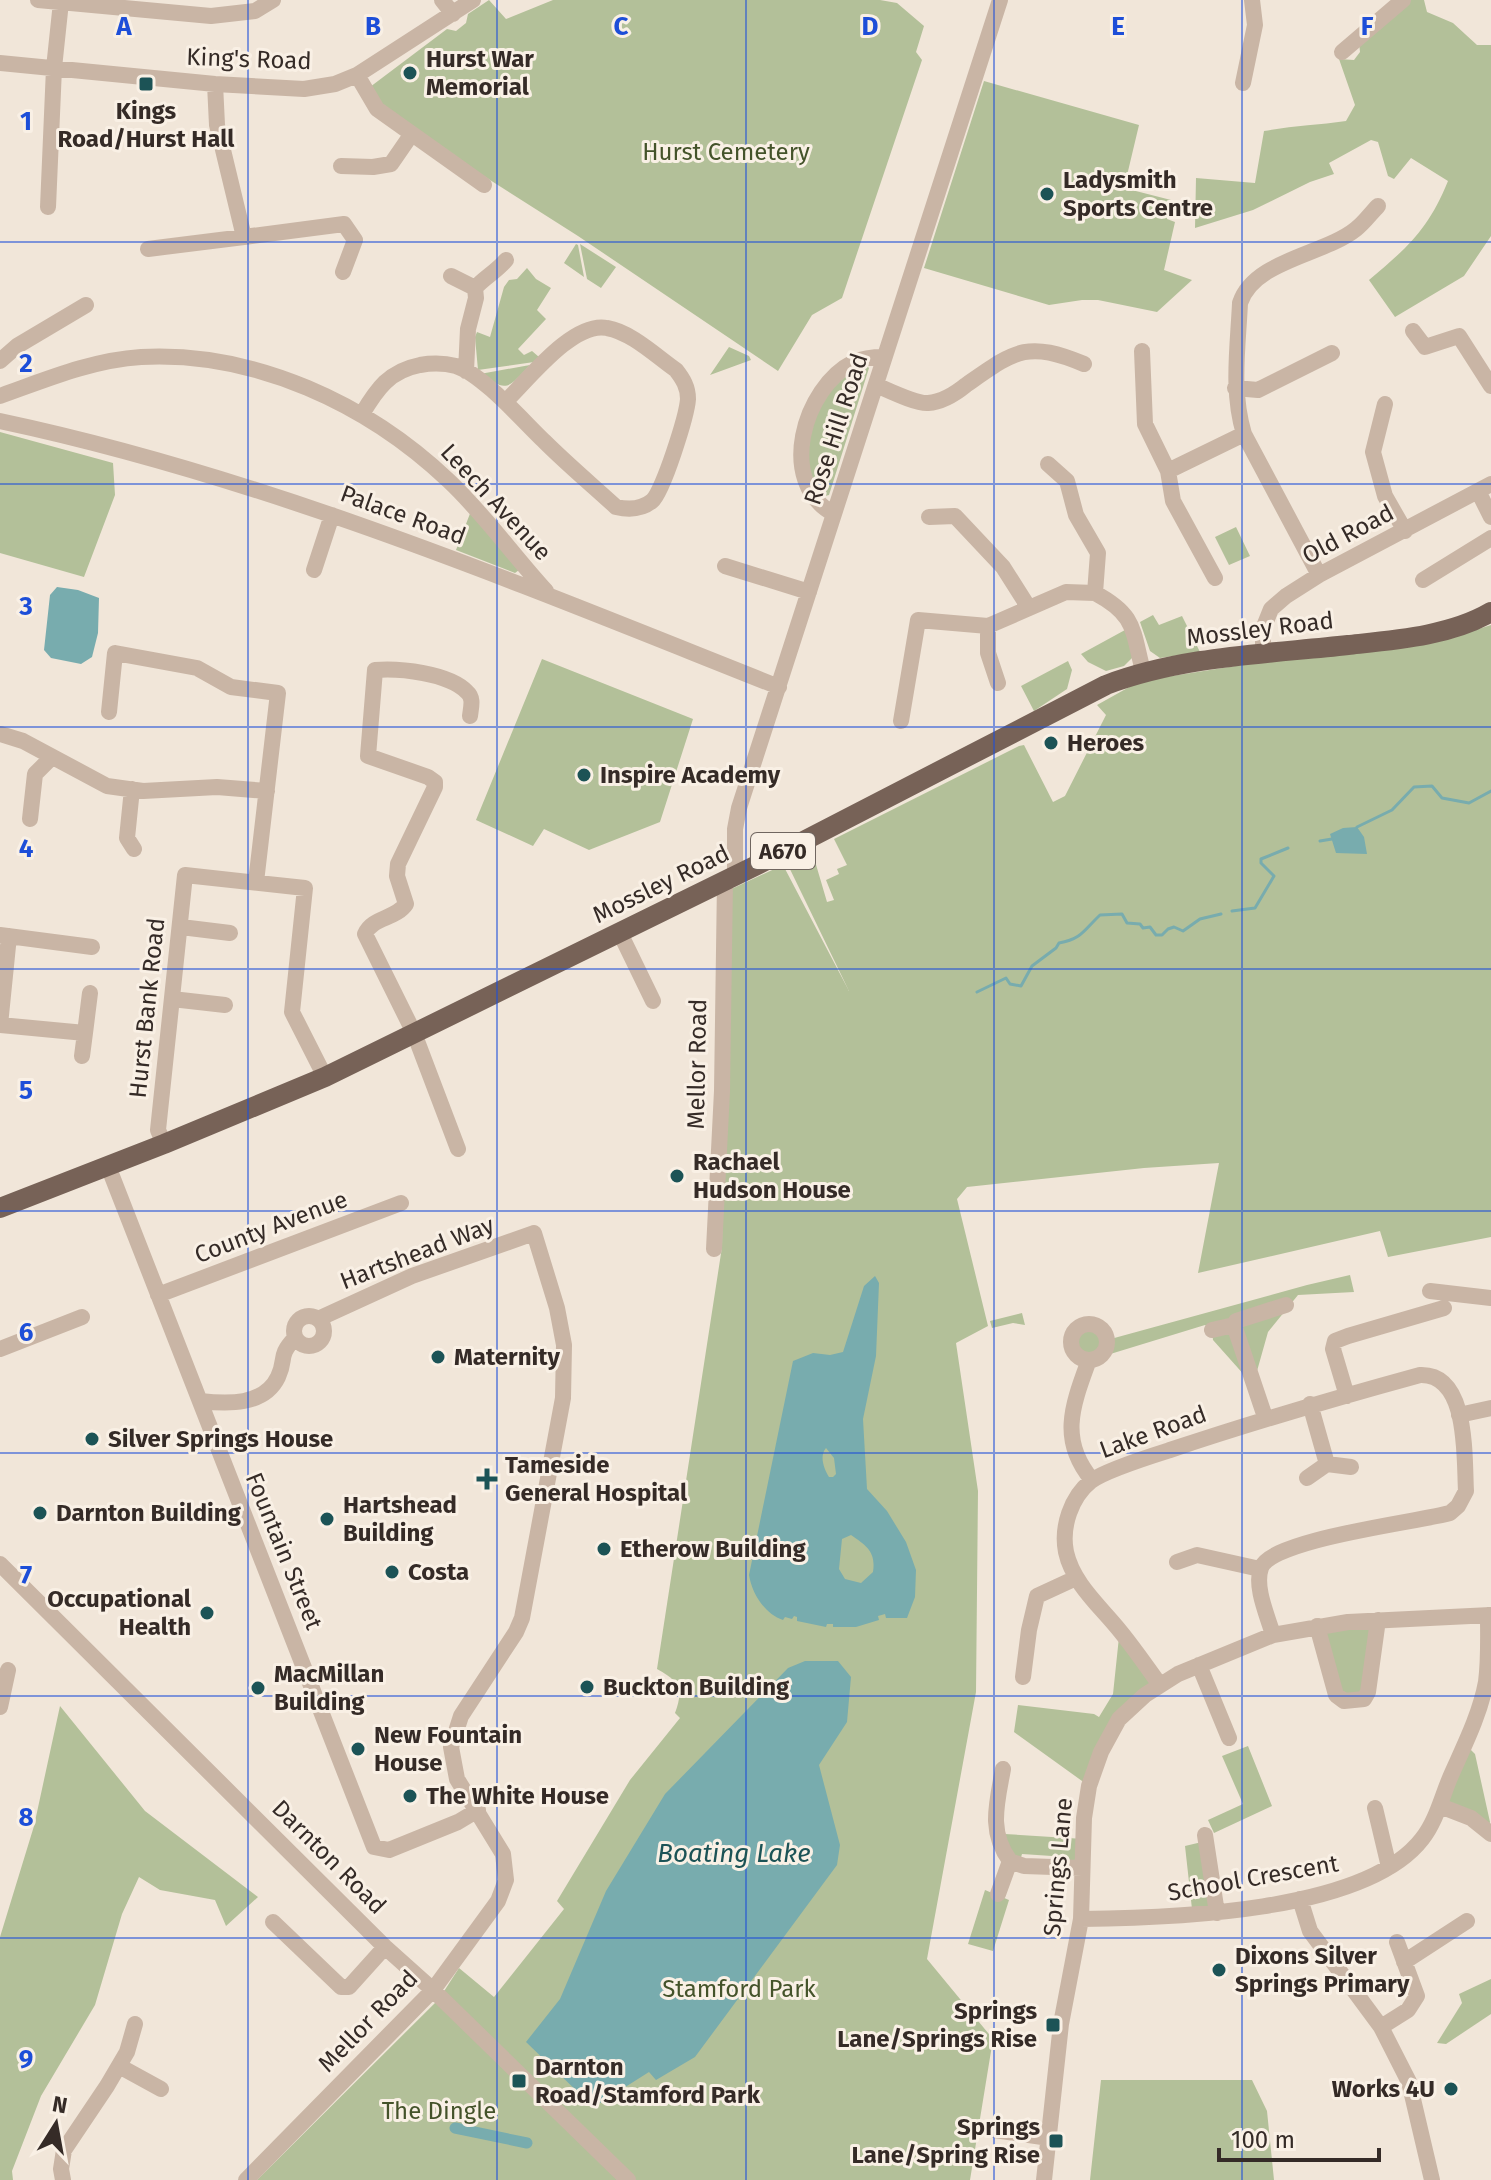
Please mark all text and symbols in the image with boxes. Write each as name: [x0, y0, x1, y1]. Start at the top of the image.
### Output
text: A: [115, 11, 132, 42]
text: B: [365, 11, 381, 42]
text: C: [614, 11, 629, 42]
text: D: [862, 11, 879, 42]
text: E: [1111, 11, 1125, 42]
text: F: [1361, 11, 1374, 42]
street label: King's Road: [186, 43, 312, 75]
place label: Hurst War Memorial: [426, 45, 534, 101]
marker: Hurst War Memorial: [401, 64, 419, 82]
marker: Kings Road/Hurst Hall: [137, 75, 155, 93]
place label: Kings Road/Hurst Hall: [58, 97, 235, 153]
text: 1: [20, 106, 32, 137]
park label: Hurst Cemetery: [642, 138, 810, 166]
place label: Ladysmith Sports Centre: [1063, 166, 1213, 222]
marker: Ladysmith Sports Centre: [1038, 185, 1056, 203]
text: 2: [19, 348, 33, 379]
street label: Rose Hill Road: [798, 350, 874, 508]
street label: Leech Avenue: [435, 438, 557, 566]
street label: Palace Road: [337, 479, 469, 551]
street label: Old Road: [1297, 498, 1399, 570]
text: 3: [18, 591, 33, 622]
street label: Mossley Road: [1185, 606, 1335, 652]
place label: Heroes: [1067, 729, 1144, 757]
marker: Heroes: [1042, 734, 1060, 752]
place label: Inspire Academy: [600, 761, 781, 789]
marker: Inspire Academy: [575, 766, 593, 784]
text: 4: [19, 833, 34, 864]
road number: A670: [751, 833, 815, 869]
street label: Mossley Road: [588, 839, 734, 929]
street label: Hurst Bank Road: [124, 916, 170, 1100]
street label: Mellor Road: [682, 998, 712, 1130]
text: 5: [19, 1075, 33, 1106]
place label: Rachael Hudson House: [693, 1148, 851, 1204]
marker: Rachael Hudson House: [668, 1167, 686, 1185]
street label: County Avenue: [191, 1185, 351, 1269]
street label: Hartshead Way: [336, 1211, 498, 1295]
text: 6: [19, 1317, 34, 1348]
place label: Maternity: [454, 1343, 560, 1371]
marker: Maternity: [429, 1348, 447, 1366]
street label: Lake Road: [1096, 1400, 1210, 1464]
place label: Silver Springs House: [108, 1425, 333, 1453]
marker: Silver Springs House: [83, 1430, 101, 1448]
place label: Tameside General Hospital: [505, 1451, 688, 1507]
street label: Fountain Street: [240, 1468, 328, 1634]
marker: Tameside General Hospital: [476, 1468, 498, 1490]
place label: Hartshead Building: [343, 1491, 457, 1547]
place label: Darnton Building: [56, 1499, 242, 1527]
marker: Darnton Building: [31, 1504, 49, 1522]
marker: Hartshead Building: [318, 1510, 336, 1528]
place label: Etherow Building: [620, 1535, 806, 1563]
marker: Etherow Building: [595, 1540, 613, 1558]
place label: Costa: [408, 1558, 469, 1586]
text: 7: [20, 1560, 32, 1591]
marker: Costa: [383, 1563, 401, 1581]
place label: Occupational Health: [47, 1585, 192, 1641]
marker: Occupational Health: [198, 1604, 216, 1622]
place label: MacMillan Building: [274, 1660, 384, 1716]
place label: Buckton Building: [603, 1673, 790, 1701]
marker: Buckton Building: [578, 1678, 596, 1696]
marker: MacMillan Building: [249, 1679, 267, 1697]
place label: New Fountain House: [374, 1721, 522, 1777]
marker: New Fountain House: [349, 1740, 367, 1758]
place label: The White House: [426, 1782, 609, 1810]
marker: The White House: [401, 1787, 419, 1805]
street label: Darnton Road: [266, 1794, 392, 1920]
street label: Springs Lane: [1038, 1796, 1078, 1938]
text: 8: [18, 1802, 34, 1833]
water label: Boating Lake: [657, 1838, 811, 1869]
street label: School Crescent: [1165, 1849, 1341, 1907]
place label: Dixons Silver Springs Primary: [1235, 1942, 1410, 1998]
marker: Dixons Silver Springs Primary: [1210, 1961, 1228, 1979]
street label: Mellor Road: [313, 1964, 423, 2078]
park label: Stamford Park: [662, 1975, 816, 2003]
place label: Springs Lane/Springs Rise: [837, 1997, 1037, 2053]
marker: Springs Lane/Springs Rise: [1044, 2016, 1062, 2034]
text: 9: [19, 2044, 33, 2075]
place label: Darnton Road/Stamford Park: [535, 2053, 761, 2109]
marker: Darnton Road/Stamford Park: [510, 2072, 528, 2090]
place label: Works 4U: [1332, 2075, 1435, 2103]
marker: Works 4U: [1442, 2080, 1460, 2098]
north arrow: [16, 2084, 96, 2164]
text: N: [50, 2090, 69, 2120]
park label: The Dingle: [382, 2097, 496, 2125]
scale bar: [1219, 2112, 1379, 2162]
place label: Springs Lane/Spring Rise: [852, 2113, 1040, 2169]
text: 100 m: [1231, 2126, 1295, 2154]
marker: Springs Lane/Spring Rise: [1047, 2132, 1065, 2150]

